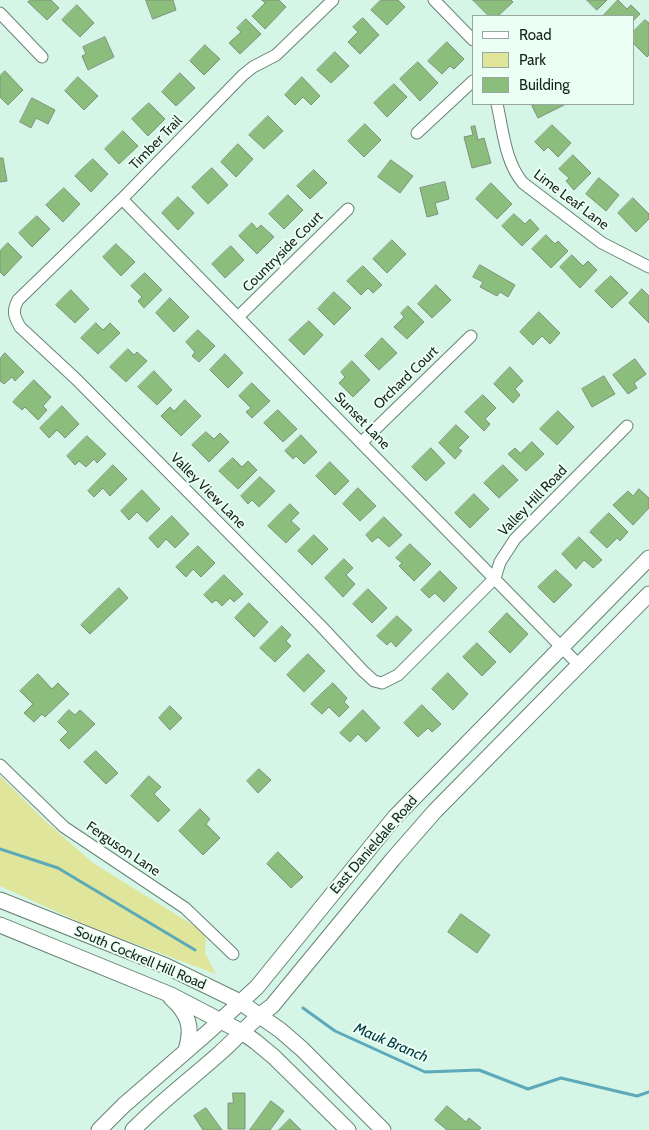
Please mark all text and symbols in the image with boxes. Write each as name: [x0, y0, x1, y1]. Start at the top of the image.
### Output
legend: [472, 15, 634, 105]
text: Road: [519, 26, 552, 44]
text: Park: [519, 51, 546, 69]
text: Building: [519, 76, 570, 94]
street label: Timber Trail: [126, 112, 186, 174]
street label: Lime Leaf Lane: [530, 166, 612, 234]
street label: Countryside Court: [239, 208, 327, 296]
street label: Orchard Court: [370, 343, 442, 413]
street label: Sunset Lane: [331, 389, 393, 453]
street label: Valley View Lane: [167, 450, 249, 532]
street label: Valley Hill Road: [495, 462, 571, 540]
street label: East Danieldale Road: [327, 792, 421, 898]
street label: Ferguson Lane: [83, 818, 163, 880]
street label: South Cockrell Hill Road: [72, 923, 208, 993]
water label: Mauk Branch: [351, 1019, 431, 1067]

